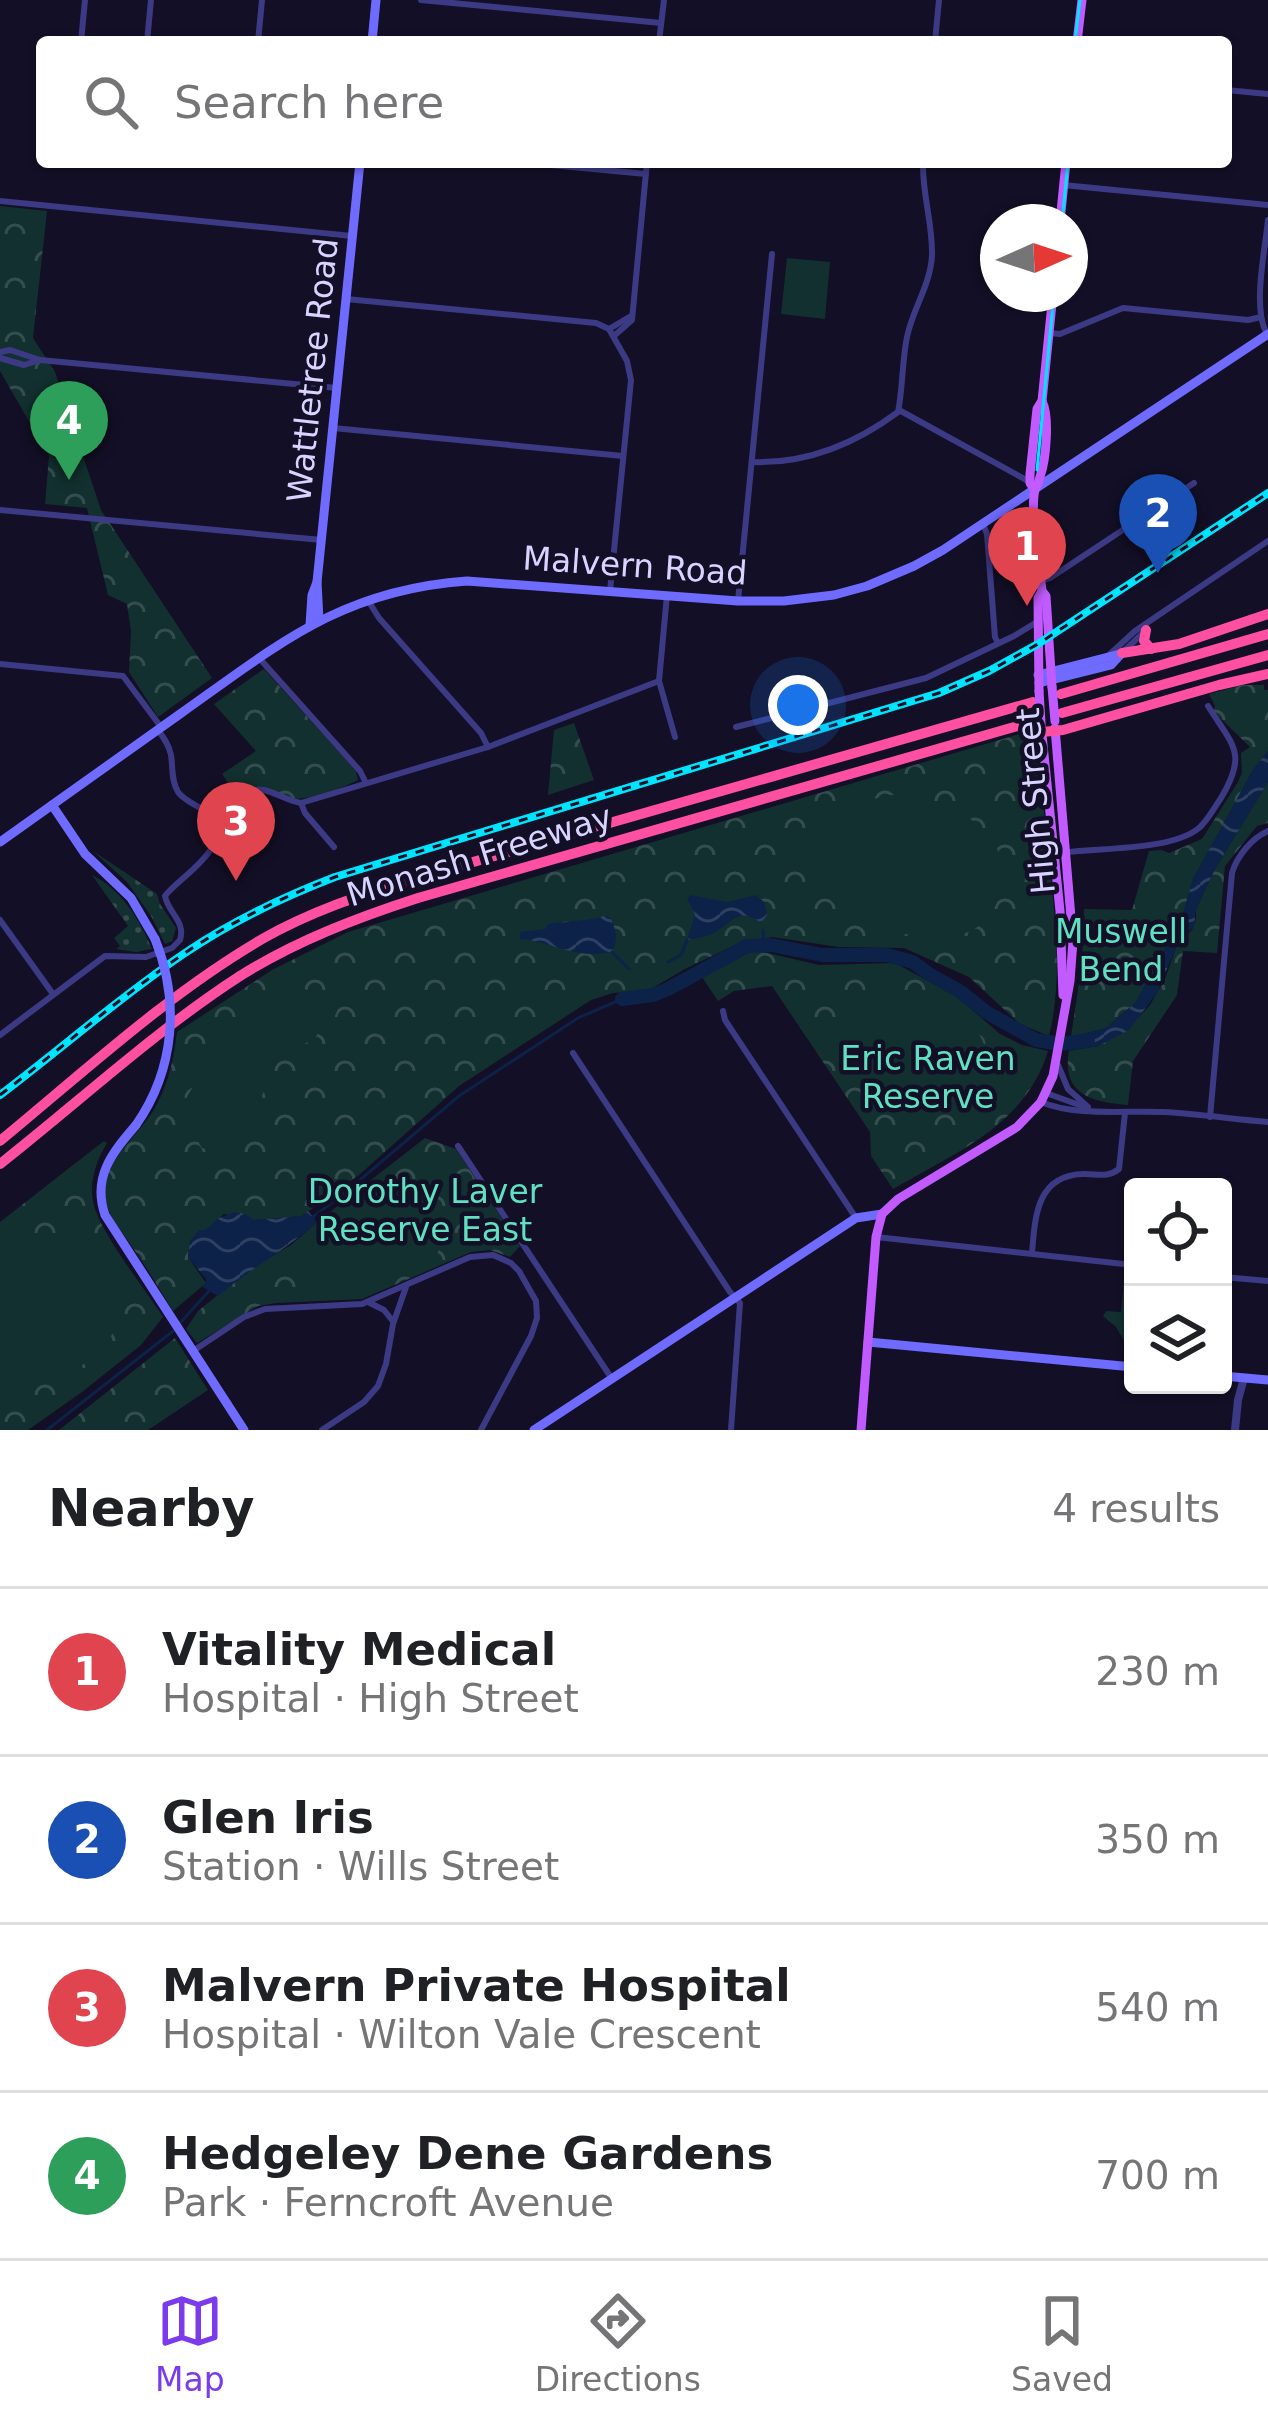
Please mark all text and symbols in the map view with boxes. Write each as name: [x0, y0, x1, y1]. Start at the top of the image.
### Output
search box: [36, 36, 1232, 168]
icon: search: [78, 69, 144, 135]
text: Search here: [174, 76, 444, 129]
north arrow: [980, 204, 1088, 312]
street label: Wattletree Road: [279, 236, 346, 504]
pin: 4: [30, 381, 108, 480]
pin: 2: [1119, 474, 1197, 573]
pin: 1: [988, 507, 1066, 606]
street label: Malvern Road: [521, 538, 749, 593]
your location: [768, 675, 828, 735]
street label: High Street: [1008, 706, 1063, 896]
pin: 3: [197, 782, 275, 881]
street label: Monash Freeway: [342, 797, 616, 914]
park label: Muswell Bend: [1055, 912, 1187, 989]
park label: Eric Raven Reserve: [840, 1039, 1016, 1116]
park label: Dorothy Laver Reserve East: [308, 1172, 543, 1249]
map controls: [1124, 1178, 1232, 1394]
button: locate: [1124, 1178, 1232, 1286]
button: layers: [1124, 1286, 1232, 1394]
text: Nearby: [48, 1479, 255, 1538]
text: 4 results: [1052, 1486, 1220, 1531]
text: Vitality Medical: [162, 1623, 556, 1676]
text: 1: [73, 1649, 101, 1694]
text: 230 m: [1095, 1649, 1220, 1694]
text: Hospital · High Street: [162, 1676, 579, 1721]
text: Glen Iris: [162, 1791, 374, 1844]
text: 2: [73, 1817, 101, 1862]
text: 350 m: [1095, 1817, 1220, 1862]
text: Station · Wills Street: [162, 1844, 559, 1889]
text: Malvern Private Hospital: [162, 1959, 791, 2012]
text: 3: [73, 1985, 101, 2030]
text: 540 m: [1095, 1985, 1220, 2030]
text: Hospital · Wilton Vale Crescent: [162, 2012, 761, 2057]
text: Hedgeley Dene Gardens: [162, 2127, 773, 2180]
text: 4: [73, 2153, 101, 2198]
text: 700 m: [1095, 2153, 1220, 2198]
text: Park · Ferncroft Avenue: [162, 2180, 614, 2225]
tab: Map: [155, 2288, 225, 2399]
tab: Directions: [535, 2288, 701, 2399]
tab: Saved: [1011, 2288, 1113, 2399]

